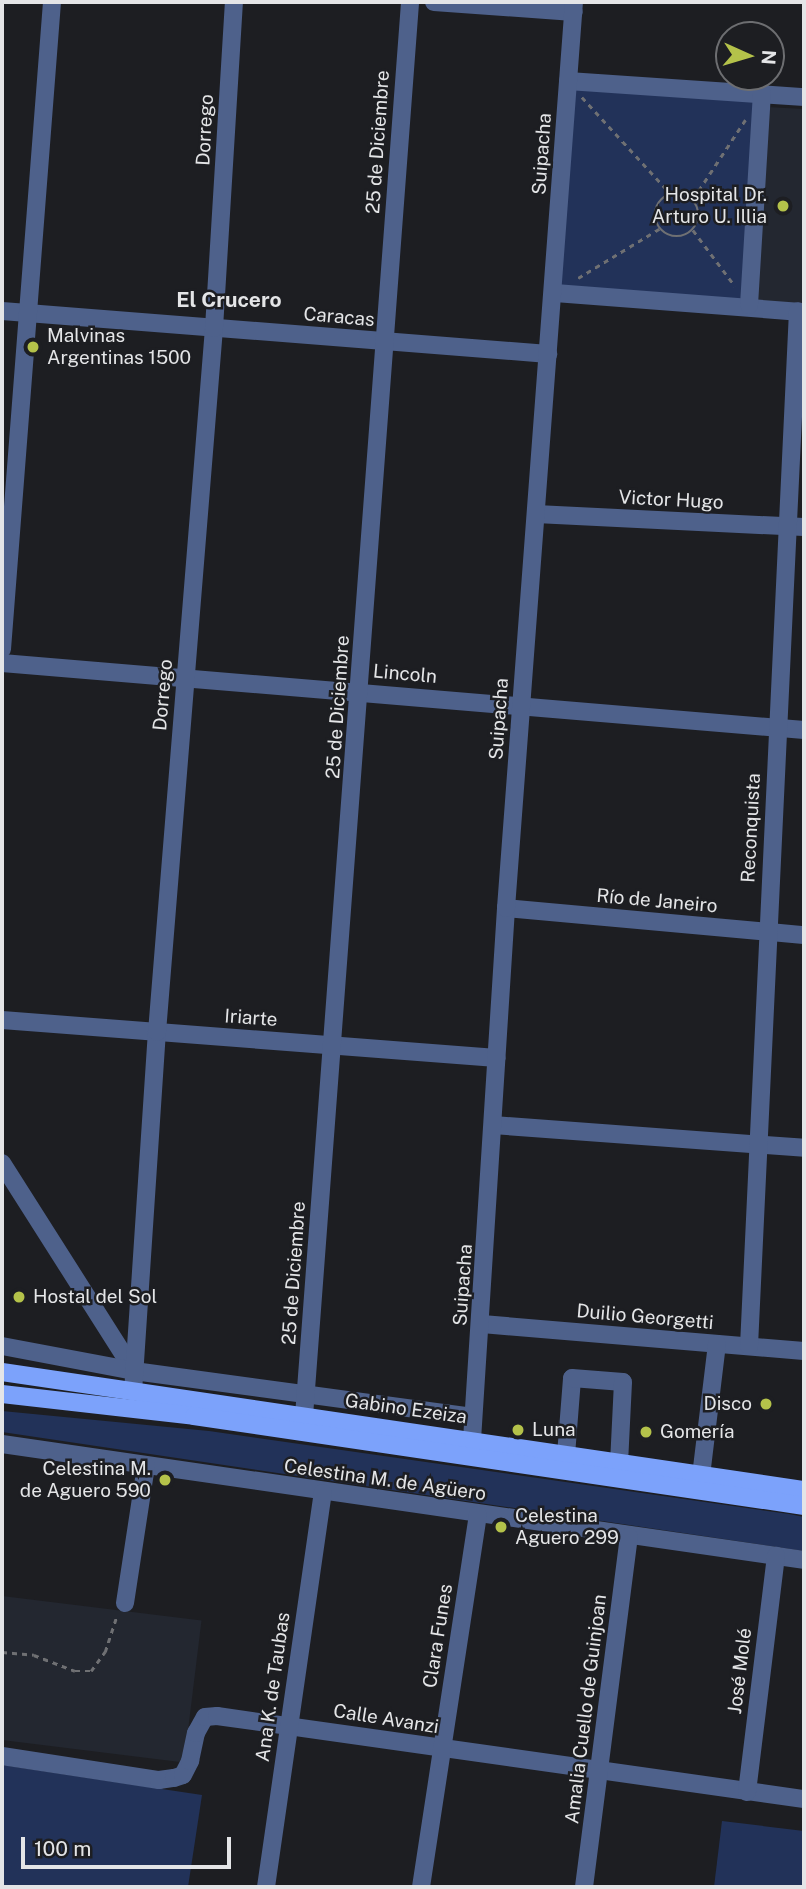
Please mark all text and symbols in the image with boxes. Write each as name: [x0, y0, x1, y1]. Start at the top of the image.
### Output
north arrow: [715, 21, 785, 91]
text: N: [757, 49, 780, 65]
street label: 25 de Diciembre: [362, 69, 394, 215]
street label: Dorrego: [192, 94, 218, 166]
street label: Suipacha: [528, 112, 556, 196]
place label: Hospital Dr. Arturo U. Illia: [652, 184, 767, 228]
marker: Hospital Dr. Arturo U. Illia: [773, 196, 793, 216]
district label: El Crucero: [176, 287, 282, 313]
street label: Caracas: [303, 303, 375, 331]
place label: Malvinas Argentinas 1500: [47, 325, 191, 369]
marker: Malvinas Argentinas 1500: [25, 339, 41, 355]
street label: Victor Hugo: [618, 486, 724, 514]
street label: 25 de Diciembre: [322, 634, 354, 780]
street label: Dorrego: [149, 658, 177, 732]
street label: Lincoln: [372, 660, 438, 688]
street label: Suipacha: [485, 677, 513, 761]
street label: Reconquista: [737, 773, 765, 883]
street label: Río de Janeiro: [595, 884, 719, 918]
street label: Iriarte: [224, 1005, 278, 1031]
street label: 25 de Diciembre: [278, 1200, 310, 1346]
street label: Suipacha: [449, 1243, 477, 1327]
place label: Hostal del Sol: [33, 1286, 157, 1308]
marker: Hostal del Sol: [11, 1289, 27, 1305]
street label: Duilio Georgetti: [575, 1300, 715, 1334]
street label: Gabino Ezeiza: [343, 1389, 469, 1429]
place label: Disco: [703, 1393, 752, 1415]
marker: Disco: [758, 1396, 774, 1412]
place label: Luna: [532, 1419, 576, 1441]
place label: Gomería: [660, 1421, 734, 1443]
marker: Luna: [510, 1422, 526, 1438]
marker: Gomería: [638, 1424, 654, 1440]
street label: Celestina M. de Agüero: [282, 1454, 488, 1506]
place label: Celestina M. de Aguero 590: [20, 1458, 151, 1502]
marker: Celestina M. de Aguero 590: [157, 1472, 173, 1488]
place label: Celestina Aguero 299: [515, 1505, 619, 1549]
marker: Celestina Aguero 299: [493, 1519, 509, 1535]
street label: Clara Funes: [419, 1582, 457, 1690]
street label: Amalia Cuello de Guinjoan: [561, 1593, 611, 1825]
street label: Ana K. de Taubas: [251, 1611, 295, 1763]
street label: José Molé: [723, 1627, 757, 1715]
street label: Calle Avanzi: [332, 1699, 440, 1739]
scale bar: [24, 1822, 234, 1866]
text: 100 m: [34, 1836, 91, 1861]

